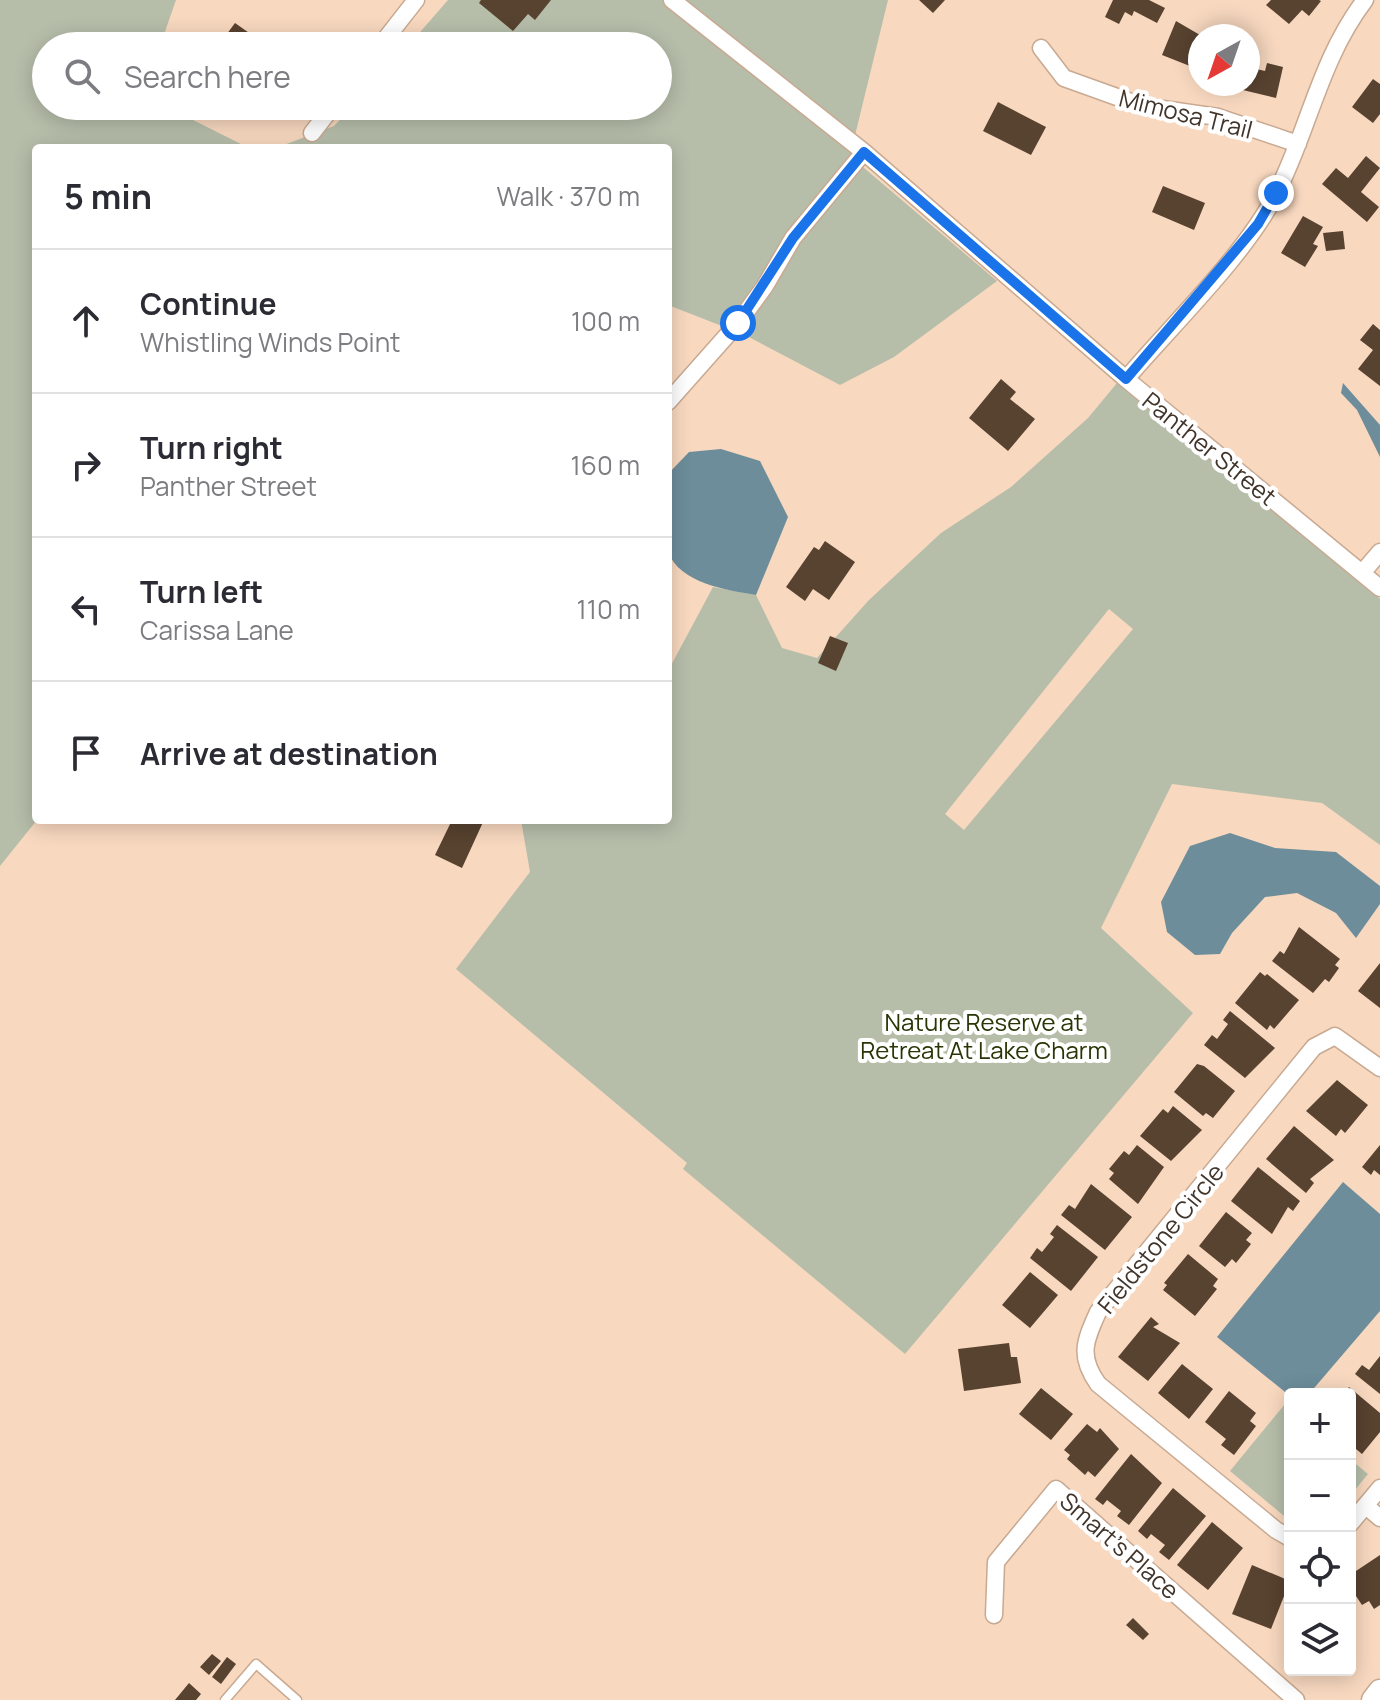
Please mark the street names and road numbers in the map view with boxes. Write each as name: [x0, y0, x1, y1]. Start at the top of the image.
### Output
street label: Mimosa Trail: [1116, 80, 1256, 146]
street label: Panther Street: [1136, 384, 1284, 512]
street label: Fieldstone Circle: [1089, 1156, 1231, 1320]
street label: Smart's Place: [1053, 1484, 1187, 1606]

